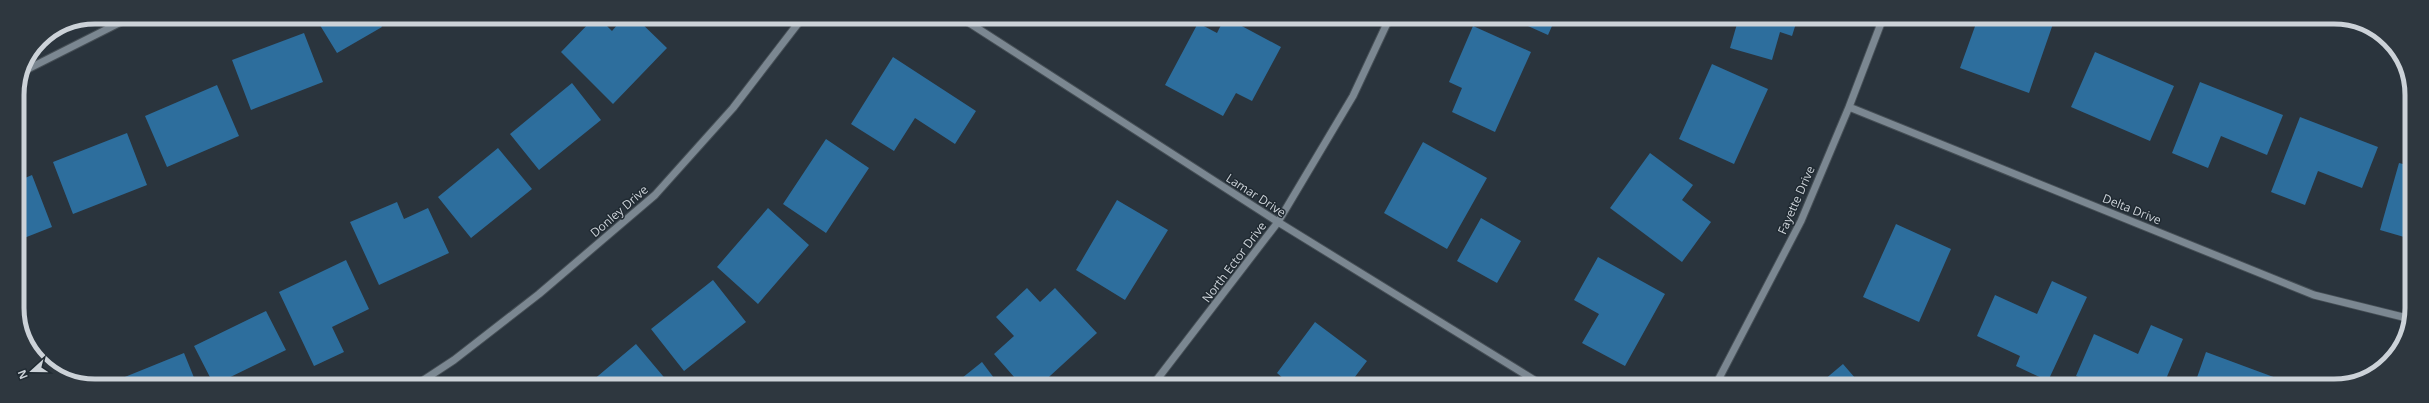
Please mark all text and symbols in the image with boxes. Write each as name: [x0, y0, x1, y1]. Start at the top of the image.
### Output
street label: Fayette Drive: [1773, 163, 1819, 237]
street label: Lamar Drive: [1223, 169, 1289, 221]
street label: Donley Drive: [586, 181, 652, 241]
street label: Delta Drive: [2100, 190, 2164, 229]
street label: North Ector Drive: [1198, 218, 1270, 306]
north arrow: [12, 351, 52, 391]
text: N: [14, 368, 31, 382]

